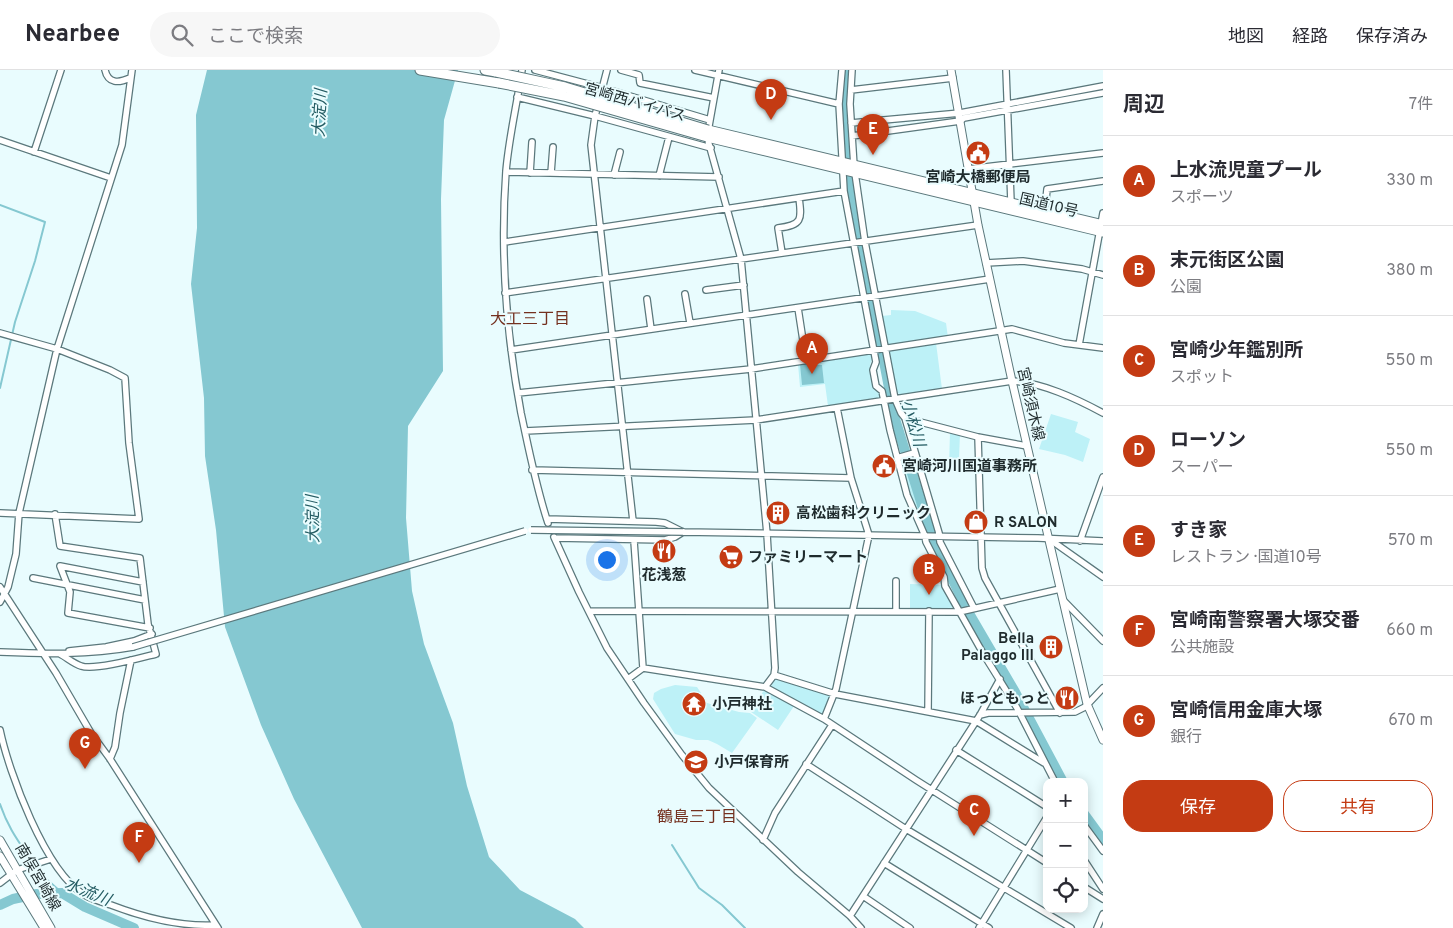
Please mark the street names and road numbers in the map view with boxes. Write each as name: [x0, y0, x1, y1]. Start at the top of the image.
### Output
street label: 宮崎西バイパス: [582, 80, 688, 127]
street label: 国道10号: [1017, 190, 1080, 222]
street label: 宮崎須木線: [1012, 366, 1047, 443]
street label: 南俣宮崎線: [10, 841, 64, 915]

